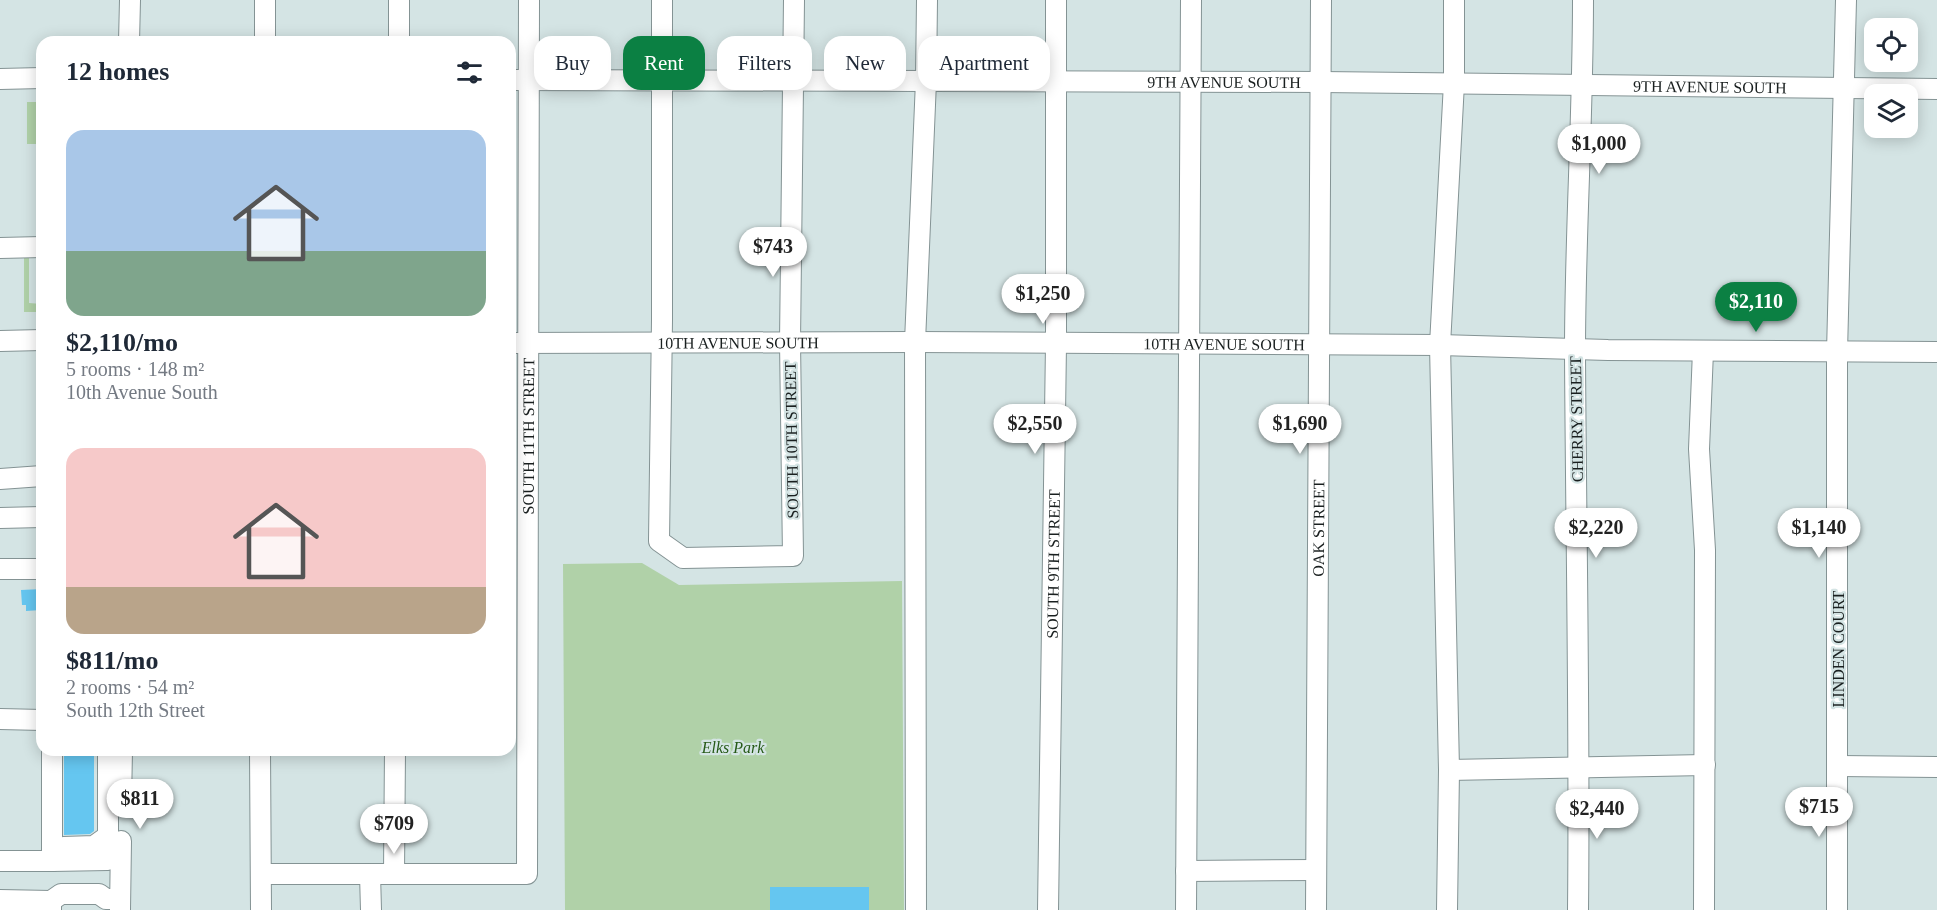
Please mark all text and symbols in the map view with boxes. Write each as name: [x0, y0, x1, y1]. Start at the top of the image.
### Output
map controls: [1864, 18, 1918, 138]
button: locate: [1864, 18, 1918, 72]
chip: Buy: [534, 36, 611, 90]
chip: Rent: [623, 36, 705, 90]
chip: Filters: [717, 36, 812, 90]
chip: New: [824, 36, 906, 90]
chip: Apartment: [918, 36, 1050, 90]
icon: filters: [453, 56, 486, 89]
text: 12 homes: [66, 57, 169, 86]
street label: 9TH AVENUE SOUTH: [1147, 74, 1301, 91]
street label: 9TH AVENUE SOUTH: [1633, 78, 1787, 96]
button: layers: [1864, 84, 1918, 138]
pin: $1,000: [1550, 124, 1648, 175]
text: $1,000: [1572, 132, 1627, 154]
icon: home: [222, 169, 330, 277]
pin: $743: [737, 227, 809, 278]
text: $743: [753, 235, 793, 257]
pin: $1,250: [994, 274, 1092, 325]
text: $1,250: [1016, 282, 1071, 304]
pin: $2,110: [1707, 282, 1805, 333]
text: $2,110: [1729, 290, 1783, 312]
text: $2,110/mo: [66, 328, 178, 357]
street label: 10TH AVENUE SOUTH: [657, 334, 819, 352]
street label: 10TH AVENUE SOUTH: [1143, 335, 1305, 353]
street label: CHERRY STREET: [1567, 356, 1586, 482]
street label: SOUTH 11TH STREET: [520, 357, 537, 514]
text: 5 rooms · 148 m²: [66, 358, 204, 380]
street label: SOUTH 10TH STREET: [782, 361, 801, 519]
text: 10th Avenue South: [66, 381, 218, 403]
pin: $2,550: [986, 404, 1084, 455]
pin: $1,690: [1251, 404, 1349, 455]
text: $2,550: [1008, 412, 1063, 434]
text: $1,690: [1273, 412, 1328, 434]
street label: OAK STREET: [1310, 479, 1327, 577]
icon: home: [222, 487, 330, 595]
street label: SOUTH 9TH STREET: [1044, 489, 1063, 639]
pin: $2,220: [1547, 508, 1645, 559]
pin: $1,140: [1770, 508, 1868, 559]
text: $2,220: [1569, 516, 1624, 538]
text: $1,140: [1792, 516, 1847, 538]
street label: LINDEN COURT: [1830, 590, 1847, 707]
text: $811/mo: [66, 646, 158, 675]
text: 2 rooms · 54 m²: [66, 676, 194, 698]
text: South 12th Street: [66, 699, 205, 721]
park label: Elks Park: [701, 739, 765, 756]
pin: $811: [104, 779, 176, 830]
text: $811: [121, 787, 159, 809]
pin: $715: [1783, 787, 1855, 838]
pin: $2,440: [1548, 789, 1646, 840]
text: $715: [1799, 795, 1839, 817]
text: $2,440: [1570, 797, 1625, 819]
pin: $709: [358, 804, 430, 855]
text: $709: [374, 812, 414, 834]

